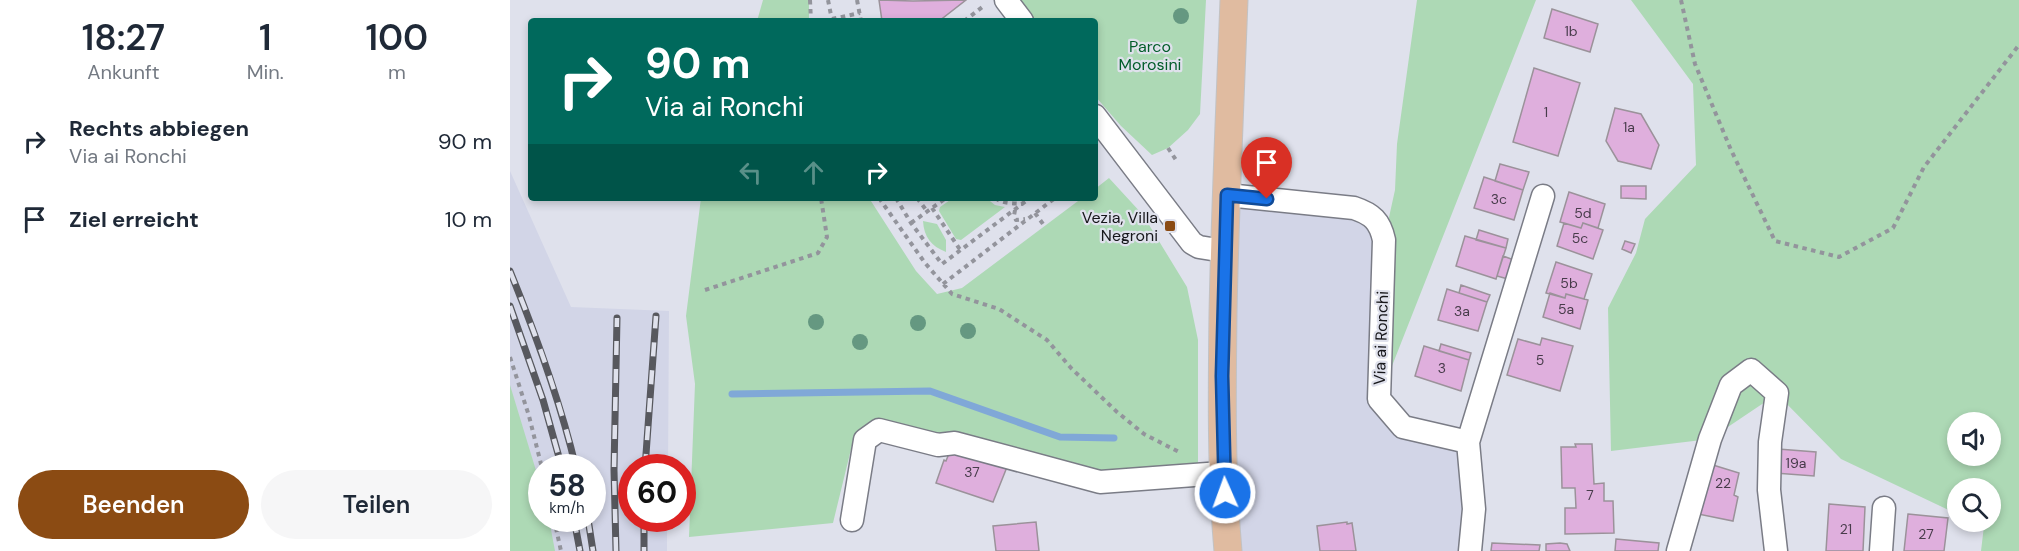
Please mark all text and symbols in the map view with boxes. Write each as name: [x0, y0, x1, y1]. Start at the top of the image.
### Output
text: 18:27: [82, 14, 165, 61]
text: 1: [259, 14, 272, 61]
text: 100: [365, 14, 428, 61]
house number: 1b: [1564, 22, 1578, 40]
text: 90 m: [645, 36, 751, 91]
park label: Parco Morosini: [1119, 36, 1181, 75]
icon: right: [546, 42, 624, 120]
text: Ankunft: [87, 59, 160, 85]
text: Min.: [247, 59, 284, 85]
text: m: [388, 59, 406, 85]
text: Via ai Ronchi: [645, 89, 804, 124]
house number: 1: [1544, 103, 1548, 121]
text: Rechts abbiegen: [69, 114, 249, 143]
house number: 1a: [1623, 118, 1635, 136]
icon: right: [18, 125, 51, 158]
text: 90 m: [438, 127, 492, 156]
pin: [1241, 137, 1292, 199]
text: Via ai Ronchi: [69, 143, 187, 169]
icon: arrive: [1250, 146, 1283, 179]
icon: left: [734, 156, 767, 189]
icon: ahead: [797, 156, 830, 189]
icon: right: [860, 156, 893, 189]
house number: 3c: [1491, 190, 1507, 208]
icon: arrive: [18, 203, 51, 236]
house number: 5d: [1574, 204, 1592, 222]
text: Ziel erreicht: [69, 205, 199, 234]
text: 10 m: [445, 205, 492, 234]
place label: Vezia, Villa Negroni: [1082, 207, 1158, 246]
marker: Vezia, Villa Negroni: [1163, 219, 1177, 233]
house number: 5c: [1572, 229, 1588, 247]
house number: 5b: [1560, 274, 1578, 292]
street label: Via ai Ronchi: [1369, 291, 1393, 385]
house number: 5a: [1558, 300, 1574, 318]
house number: 3a: [1454, 302, 1470, 320]
house number: 5: [1536, 351, 1544, 369]
house number: 3: [1438, 359, 1446, 377]
map controls: [1947, 412, 2001, 532]
button: sound: [1947, 412, 2001, 466]
speed limit sign: 60: [618, 454, 696, 532]
house number: 19a: [1786, 454, 1806, 472]
position arrow: [1193, 461, 1257, 525]
house number: 37: [964, 463, 980, 481]
text: 58: [548, 466, 586, 505]
button: Beenden: [18, 470, 249, 539]
button: Teilen: [261, 470, 492, 539]
house number: 22: [1715, 474, 1731, 492]
button: search: [1947, 478, 2001, 532]
house number: 7: [1586, 486, 1594, 504]
text: km/h: [549, 498, 585, 518]
house number: 21: [1840, 520, 1852, 538]
house number: 27: [1918, 525, 1934, 543]

